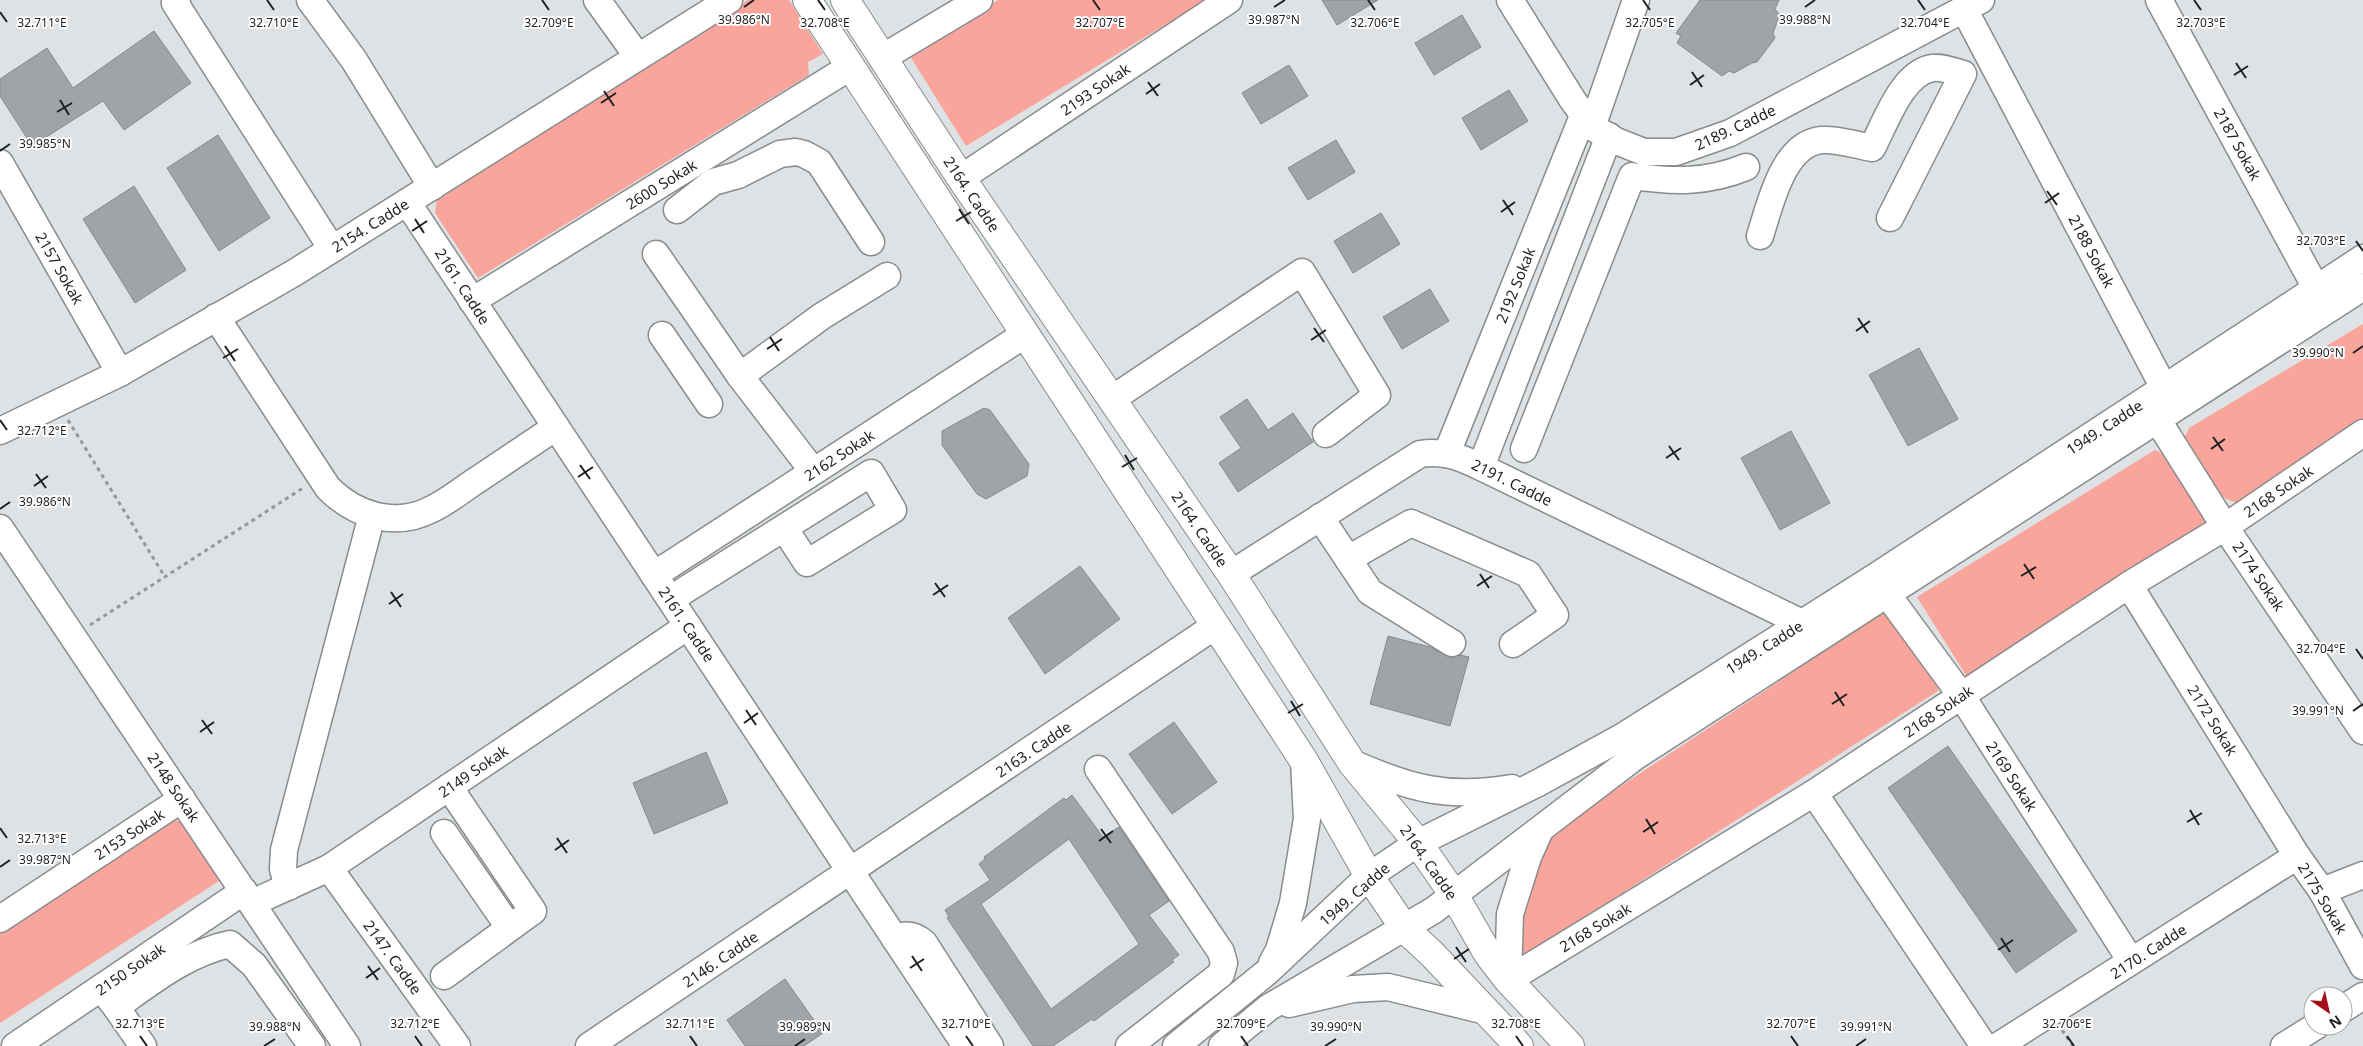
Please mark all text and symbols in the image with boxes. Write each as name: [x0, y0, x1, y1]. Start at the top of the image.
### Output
text: 39.986°N: [718, 11, 770, 28]
text: 39.987°N: [1248, 11, 1300, 28]
text: 39.988°N: [1779, 11, 1831, 28]
text: 32.711°E: [17, 14, 67, 31]
text: 32.710°E: [249, 14, 299, 31]
text: 32.709°E: [524, 14, 574, 31]
text: 32.708°E: [800, 14, 850, 31]
text: 32.707°E: [1075, 14, 1125, 31]
text: 32.706°E: [1350, 14, 1400, 31]
text: 32.705°E: [1625, 14, 1675, 31]
text: 32.704°E: [1900, 14, 1950, 31]
text: 32.703°E: [2176, 14, 2226, 31]
street label: 2193 Sokak: [1056, 58, 1134, 120]
street label: 2189. Cadde: [1691, 100, 1779, 154]
street label: 2187 Sokak: [2210, 104, 2266, 184]
text: 39.985°N: [19, 135, 71, 152]
street label: 2164. Cadde: [939, 152, 1005, 236]
street label: 2600 Sokak: [622, 154, 700, 214]
street label: 2154. Cadde: [328, 193, 412, 257]
street label: 2188 Sokak: [2064, 211, 2120, 291]
street label: 2157 Sokak: [31, 228, 89, 308]
text: 32.703°E: [2296, 232, 2346, 249]
street label: 2161. Cadde: [431, 244, 495, 328]
street label: 2192 Sokak: [1491, 244, 1539, 326]
text: 39.990°N: [2292, 344, 2344, 361]
street label: 1949. Cadde: [2062, 395, 2146, 459]
text: 32.712°E: [17, 422, 67, 439]
street label: 2162 Sokak: [800, 425, 878, 485]
street label: 2191. Cadde: [1468, 454, 1556, 510]
street label: 2168 Sokak: [2239, 460, 2317, 522]
street label: 2164. Cadde: [1167, 487, 1233, 571]
text: 39.986°N: [19, 493, 71, 510]
street label: 2174 Sokak: [2228, 537, 2290, 615]
street label: 2161. Cadde: [654, 582, 720, 666]
street label: 1949. Cadde: [1722, 615, 1806, 679]
text: 32.704°E: [2296, 640, 2346, 657]
street label: 2168 Sokak: [1899, 680, 1977, 742]
street label: 2172 Sokak: [2183, 681, 2243, 759]
text: 39.991°N: [2292, 702, 2344, 719]
street label: 2163. Cadde: [991, 716, 1075, 782]
street label: 2169 Sokak: [1982, 737, 2042, 815]
street label: 2149 Sokak: [434, 740, 512, 802]
street label: 2148 Sokak: [143, 748, 205, 826]
street label: 2153 Sokak: [90, 804, 168, 864]
street label: 2164. Cadde: [1396, 821, 1462, 903]
text: 32.713°E: [17, 830, 67, 847]
text: 39.987°N: [19, 851, 71, 868]
street label: 1949. Cadde: [1315, 858, 1393, 930]
street label: 2175 Sokak: [2294, 859, 2352, 937]
street label: 2168 Sokak: [1556, 898, 1634, 956]
street label: 2147. Cadde: [359, 916, 427, 998]
street label: 2170. Cadde: [2106, 919, 2190, 983]
street label: 2146. Cadde: [678, 926, 762, 992]
street label: 2150 Sokak: [91, 938, 169, 1000]
north arrow: [2303, 986, 2353, 1036]
text: N: [2326, 1011, 2346, 1033]
text: 32.713°E: [115, 1015, 165, 1032]
text: 32.712°E: [390, 1015, 440, 1032]
text: 32.711°E: [665, 1015, 715, 1032]
text: 32.710°E: [941, 1015, 991, 1032]
text: 32.709°E: [1216, 1015, 1266, 1032]
text: 32.708°E: [1491, 1015, 1541, 1032]
text: 32.707°E: [1766, 1015, 1816, 1032]
text: 32.706°E: [2042, 1015, 2092, 1032]
text: 39.988°N: [249, 1018, 301, 1035]
text: 39.989°N: [779, 1018, 831, 1035]
text: 39.990°N: [1310, 1018, 1362, 1035]
text: 39.991°N: [1840, 1018, 1892, 1035]

